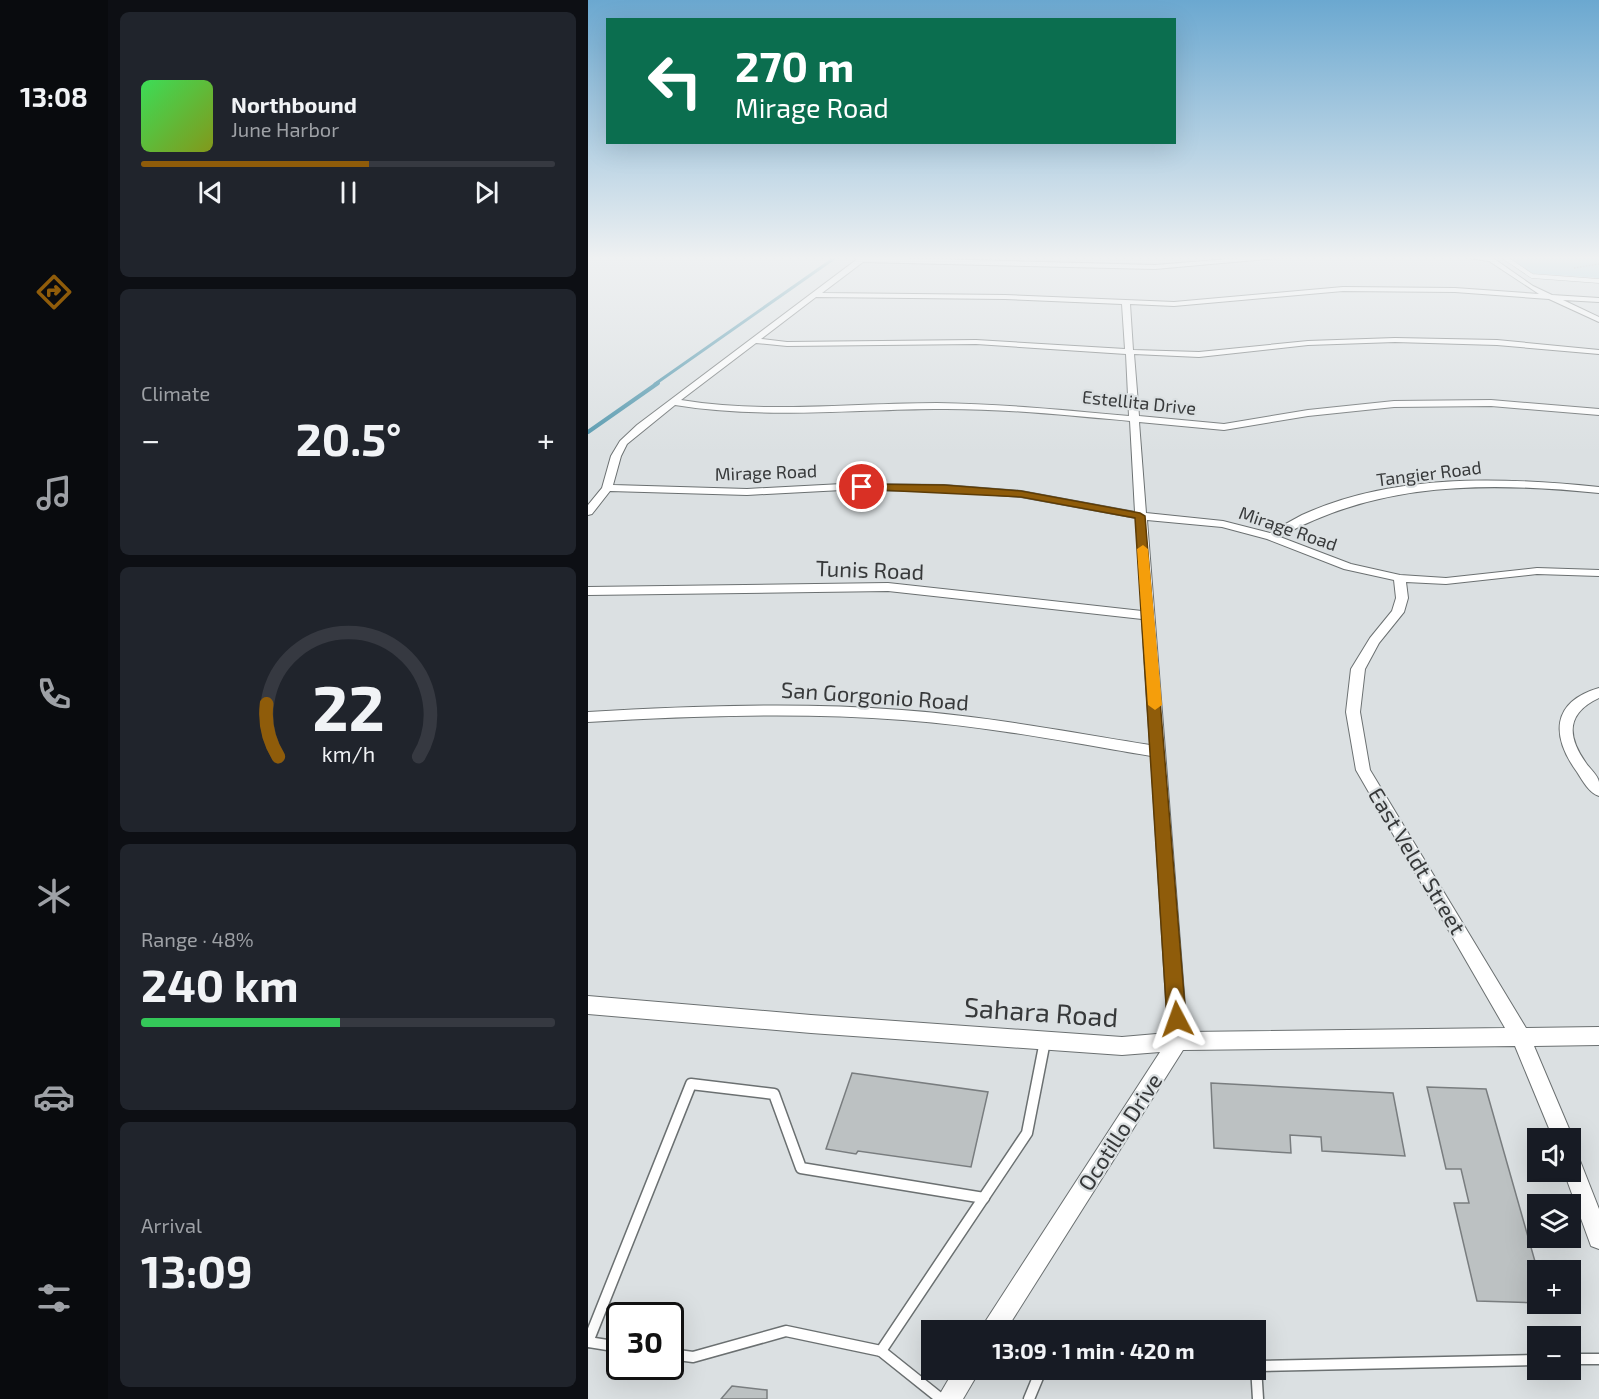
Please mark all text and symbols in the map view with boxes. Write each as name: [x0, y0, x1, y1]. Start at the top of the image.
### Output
text: 270 m: [735, 40, 854, 90]
icon: left: [636, 42, 714, 120]
text: 13:08: [20, 80, 88, 112]
text: Northbound: [231, 91, 357, 117]
text: Mirage Road: [735, 91, 889, 123]
text: June Harbor: [231, 117, 339, 141]
icon: previous: [194, 176, 227, 209]
icon: pause: [332, 176, 365, 209]
icon: next: [470, 176, 503, 209]
icon: directions: [33, 271, 75, 313]
text: Climate: [141, 381, 210, 405]
street label: Estellita Drive: [1081, 385, 1197, 419]
text: 20.5°: [296, 411, 401, 465]
text: −: [141, 419, 160, 459]
text: +: [537, 419, 555, 459]
street label: Tangier Road: [1375, 456, 1483, 490]
street label: Mirage Road: [714, 459, 818, 485]
pin: [836, 461, 887, 512]
icon: arrive: [845, 470, 878, 503]
icon: music: [33, 472, 75, 514]
street label: Mirage Road: [1236, 501, 1340, 555]
street label: Tunis Road: [815, 554, 925, 584]
text: 22: [312, 669, 384, 744]
icon: phone: [33, 673, 75, 715]
street label: San Gorgonio Road: [780, 675, 970, 715]
text: km/h: [321, 741, 375, 766]
street label: East Veldt Street: [1364, 783, 1472, 938]
icon: climate: [33, 875, 75, 917]
text: Range · 48%: [141, 927, 254, 951]
text: 240 km: [141, 957, 299, 1011]
position arrow: [1145, 987, 1209, 1051]
street label: Sahara Road: [963, 990, 1119, 1032]
street label: Ocotillo Drive: [1072, 1068, 1167, 1195]
icon: car: [33, 1076, 75, 1118]
map controls: [1527, 1128, 1581, 1380]
button: sound: [1527, 1128, 1581, 1182]
button: layers: [1527, 1194, 1581, 1248]
text: Arrival: [141, 1213, 202, 1237]
text: 13:09: [141, 1243, 252, 1297]
button: +: [1527, 1260, 1581, 1314]
icon: filters: [33, 1277, 75, 1319]
speed limit sign: 30: [606, 1302, 684, 1380]
button: −: [1527, 1326, 1581, 1380]
text: 13:09 · 1 min · 420 m: [992, 1337, 1195, 1363]

